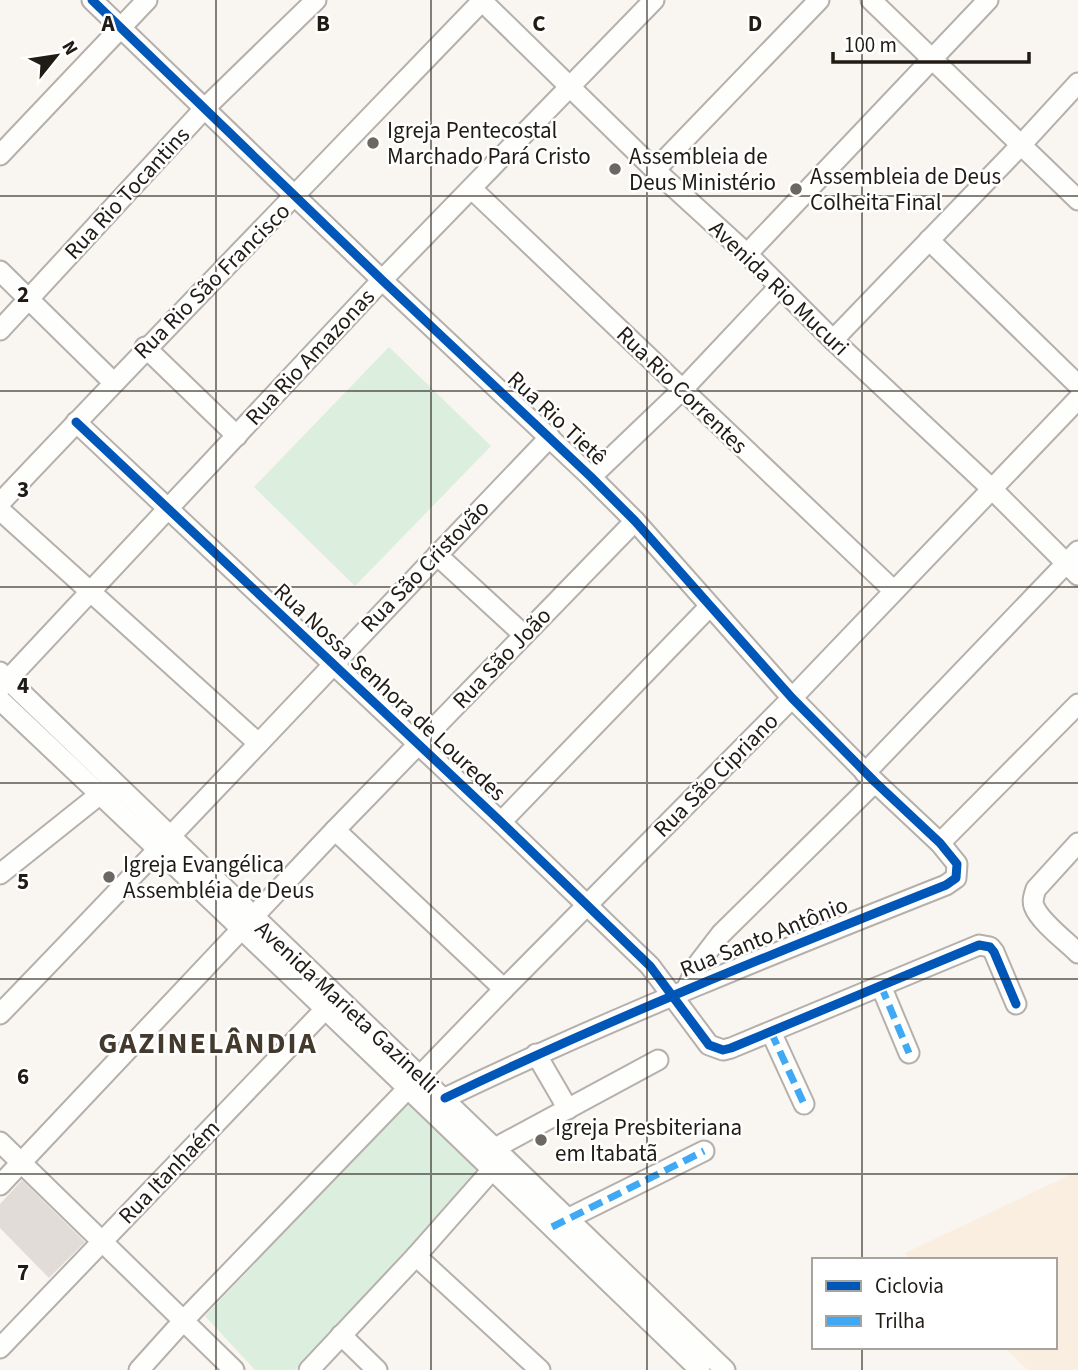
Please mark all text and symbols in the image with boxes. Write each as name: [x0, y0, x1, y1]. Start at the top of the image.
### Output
text: A: [100, 7, 115, 40]
text: B: [316, 7, 330, 40]
text: C: [532, 7, 546, 40]
text: D: [748, 7, 762, 40]
north arrow: [21, 21, 91, 91]
scale bar: [833, 21, 1029, 65]
text: 100 m: [844, 30, 897, 60]
text: N: [55, 36, 84, 60]
place label: Igreja Pentecostal Marchado Pará Cristo: [387, 114, 591, 173]
street label: Rua Rio Tocantins: [57, 119, 197, 267]
marker: Igreja Pentecostal Marchado Pará Cristo: [365, 135, 381, 151]
place label: Assembleia de Deus Ministério: [629, 140, 776, 199]
place label: Assembleia de Deus Colheita Final: [810, 160, 1001, 219]
marker: Assembleia de Deus Ministério: [607, 161, 623, 177]
marker: Assembleia de Deus Colheita Final: [788, 181, 804, 197]
street label: Rua Rio São Francisco: [126, 195, 298, 367]
street label: Avenida Rio Mucuri: [702, 212, 856, 364]
text: 2: [17, 278, 29, 311]
street label: Rua Rio Amazonas: [238, 281, 382, 433]
street label: Rua Rio Correntes: [609, 319, 755, 461]
street label: Rua Rio Tietê: [500, 363, 614, 473]
text: 3: [17, 473, 29, 506]
street label: Rua São Cristovão: [353, 492, 497, 640]
street label: Rua Nossa Senhora de Louredes: [266, 575, 514, 809]
street label: Rua São João: [445, 600, 559, 716]
text: 4: [17, 669, 29, 702]
street label: Rua São Cipriano: [646, 705, 786, 845]
place label: Igreja Evangélica Assembléia de Deus: [123, 848, 314, 907]
text: 5: [17, 865, 29, 898]
marker: Igreja Evangélica Assembléia de Deus: [101, 869, 117, 885]
street label: Rua Santo Antônio: [675, 888, 853, 986]
street label: Avenida Marieta Gazinelli: [248, 913, 446, 1101]
district label: GAZINELÂNDIA: [98, 1022, 318, 1065]
text: 6: [17, 1060, 29, 1093]
place label: Igreja Presbiteriana em Itabatã: [555, 1111, 742, 1170]
street label: Rua Itanhaém: [111, 1112, 227, 1232]
marker: Igreja Presbiteriana em Itabatã: [533, 1132, 549, 1148]
text: 7: [17, 1256, 29, 1289]
legend: [812, 1258, 1057, 1349]
text: Ciclovia: [875, 1271, 944, 1301]
text: Trilha: [875, 1306, 925, 1336]

